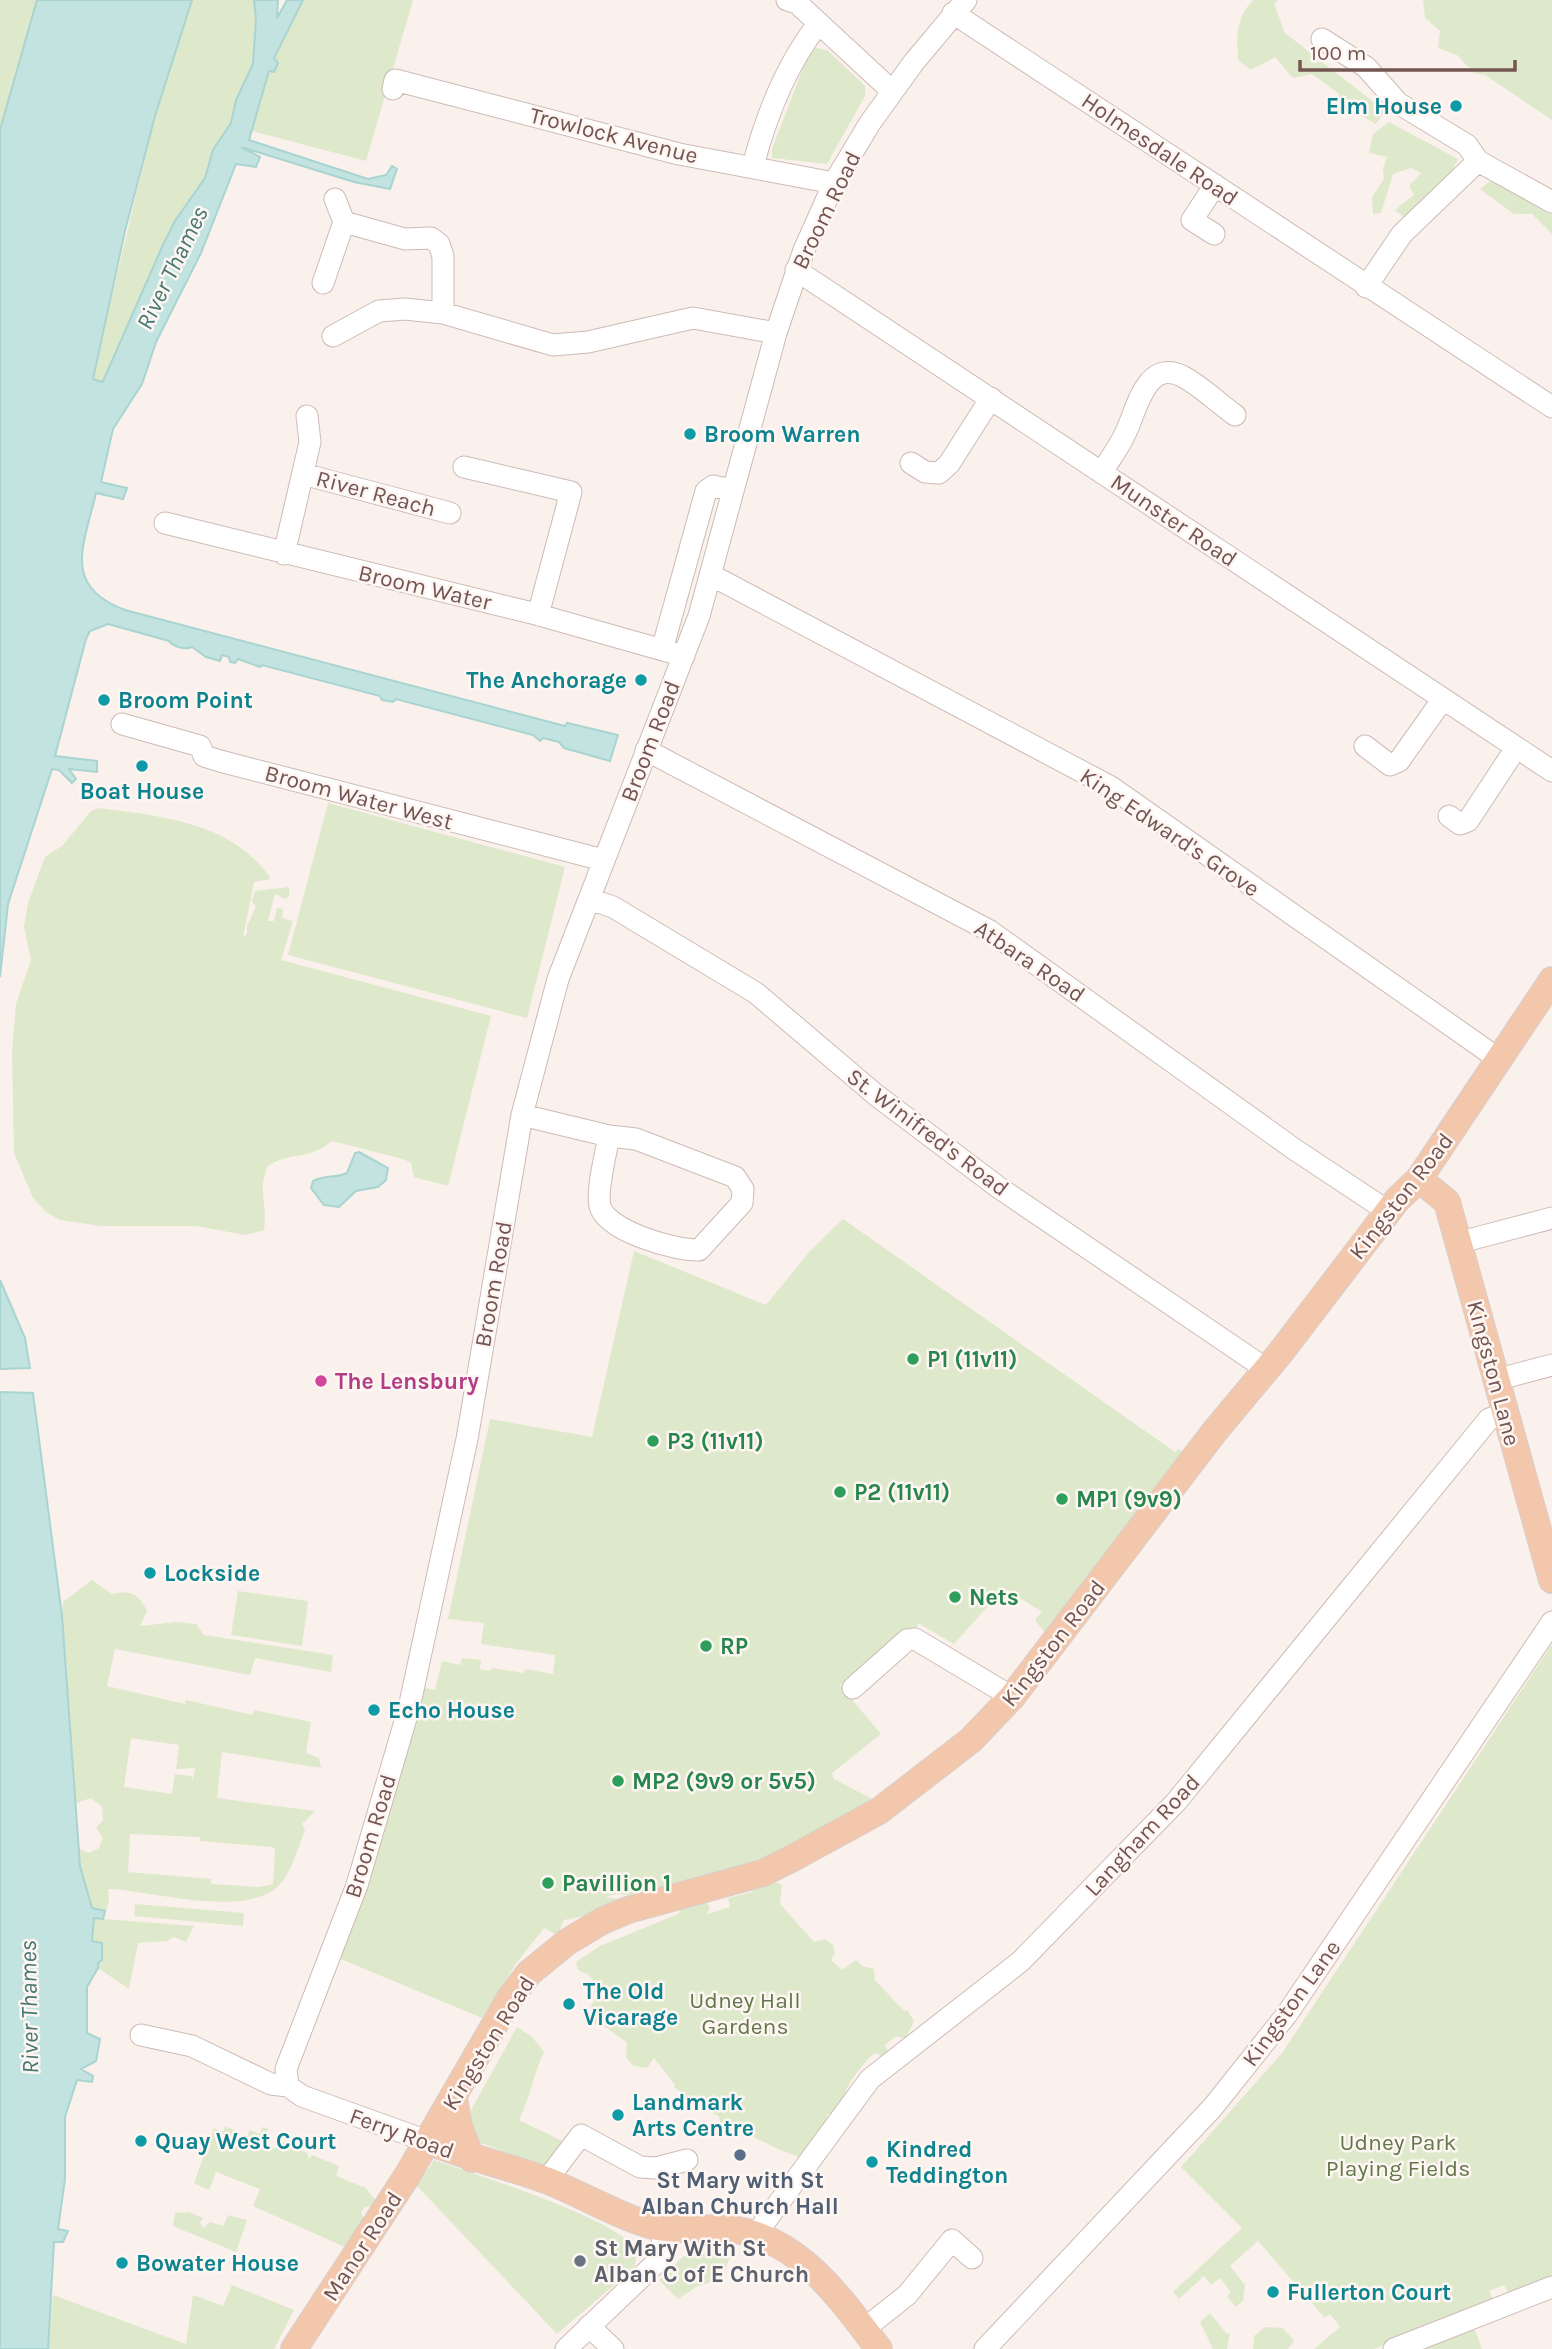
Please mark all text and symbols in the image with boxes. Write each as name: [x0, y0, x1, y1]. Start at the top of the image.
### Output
scale bar: [1300, 28, 1515, 72]
text: 100 m: [1310, 41, 1367, 65]
street label: Holmesdale Road: [1076, 87, 1243, 212]
place label: Elm House: [1326, 93, 1442, 120]
marker: Elm House: [1448, 98, 1464, 114]
street label: Trowlock Avenue: [527, 102, 701, 169]
street label: Broom Road: [786, 147, 867, 274]
water label: River Thames: [130, 202, 214, 334]
place label: Broom Warren: [704, 421, 861, 448]
marker: Broom Warren: [682, 426, 698, 442]
street label: River Reach: [313, 465, 438, 522]
street label: Munster Road: [1105, 468, 1242, 573]
street label: Broom Water: [356, 559, 495, 616]
place label: The Anchorage: [466, 667, 627, 694]
marker: The Anchorage: [633, 672, 649, 688]
street label: Broom Road: [615, 677, 686, 806]
place label: Broom Point: [118, 687, 253, 714]
marker: Broom Point: [96, 692, 112, 708]
marker: Boat House: [134, 758, 150, 774]
street label: Broom Water West: [262, 759, 456, 836]
street label: King Edward's Grove: [1075, 762, 1265, 903]
place label: Boat House: [80, 778, 204, 805]
street label: Atbara Road: [969, 915, 1090, 1008]
street label: St. Winifred's Road: [842, 1063, 1014, 1202]
street label: Kingston Road: [1344, 1128, 1459, 1265]
street label: Broom Road: [469, 1219, 518, 1349]
street label: Kingston Lane: [1461, 1297, 1526, 1449]
place label: P1 (11v11): [927, 1346, 1017, 1373]
marker: P1 (11v11): [905, 1351, 921, 1367]
place label: The Lensbury: [335, 1368, 479, 1395]
marker: The Lensbury: [313, 1373, 329, 1389]
place label: P3 (11v11): [667, 1428, 764, 1455]
marker: P3 (11v11): [645, 1433, 661, 1449]
place label: P2 (11v11): [854, 1479, 950, 1506]
marker: P2 (11v11): [832, 1484, 848, 1500]
place label: MP1 (9v9): [1076, 1486, 1182, 1513]
marker: MP1 (9v9): [1054, 1491, 1070, 1507]
place label: Lockside: [164, 1560, 260, 1587]
marker: Lockside: [142, 1565, 158, 1581]
street label: Kingston Road: [996, 1575, 1111, 1712]
place label: Nets: [969, 1584, 1019, 1611]
marker: Nets: [947, 1589, 963, 1605]
place label: RP: [720, 1633, 748, 1660]
marker: RP: [698, 1638, 714, 1654]
place label: Echo House: [388, 1697, 515, 1724]
marker: Echo House: [366, 1702, 382, 1718]
place label: MP2 (9v9 or 5v5): [632, 1768, 816, 1795]
street label: Langham Road: [1079, 1769, 1206, 1902]
street label: Broom Road: [339, 1771, 402, 1901]
marker: MP2 (9v9 or 5v5): [610, 1773, 626, 1789]
place label: Pavillion 1: [562, 1870, 671, 1897]
marker: Pavillion 1: [540, 1875, 556, 1891]
street label: Kingston Lane: [1237, 1935, 1346, 2072]
water label: River Thames: [14, 1940, 44, 2074]
street label: Kingston Road: [436, 1971, 540, 2115]
place label: The Old Vicarage: [583, 1978, 678, 2031]
park label: Udney Hall Gardens: [689, 1987, 801, 2040]
marker: The Old Vicarage: [561, 1996, 577, 2012]
place label: Landmark Arts Centre: [632, 2089, 754, 2142]
street label: Ferry Road: [346, 2102, 458, 2165]
marker: Landmark Arts Centre: [610, 2107, 626, 2123]
place label: Quay West Court: [155, 2128, 336, 2155]
park label: Udney Park Playing Fields: [1326, 2129, 1470, 2182]
marker: Quay West Court: [133, 2133, 149, 2149]
place label: Kindred Teddington: [886, 2136, 1008, 2189]
marker: St Mary with St Alban Church Hall: [732, 2147, 748, 2163]
marker: Kindred Teddington: [864, 2154, 880, 2170]
place label: St Mary with St Alban Church Hall: [641, 2167, 839, 2220]
street label: Manor Road: [317, 2186, 408, 2306]
place label: St Mary With St Alban C of E Church: [594, 2235, 809, 2288]
place label: Bowater House: [136, 2250, 299, 2277]
marker: St Mary With St Alban C of E Church: [572, 2253, 588, 2269]
marker: Bowater House: [114, 2255, 130, 2271]
place label: Fullerton Court: [1287, 2279, 1451, 2306]
marker: Fullerton Court: [1265, 2284, 1281, 2300]

